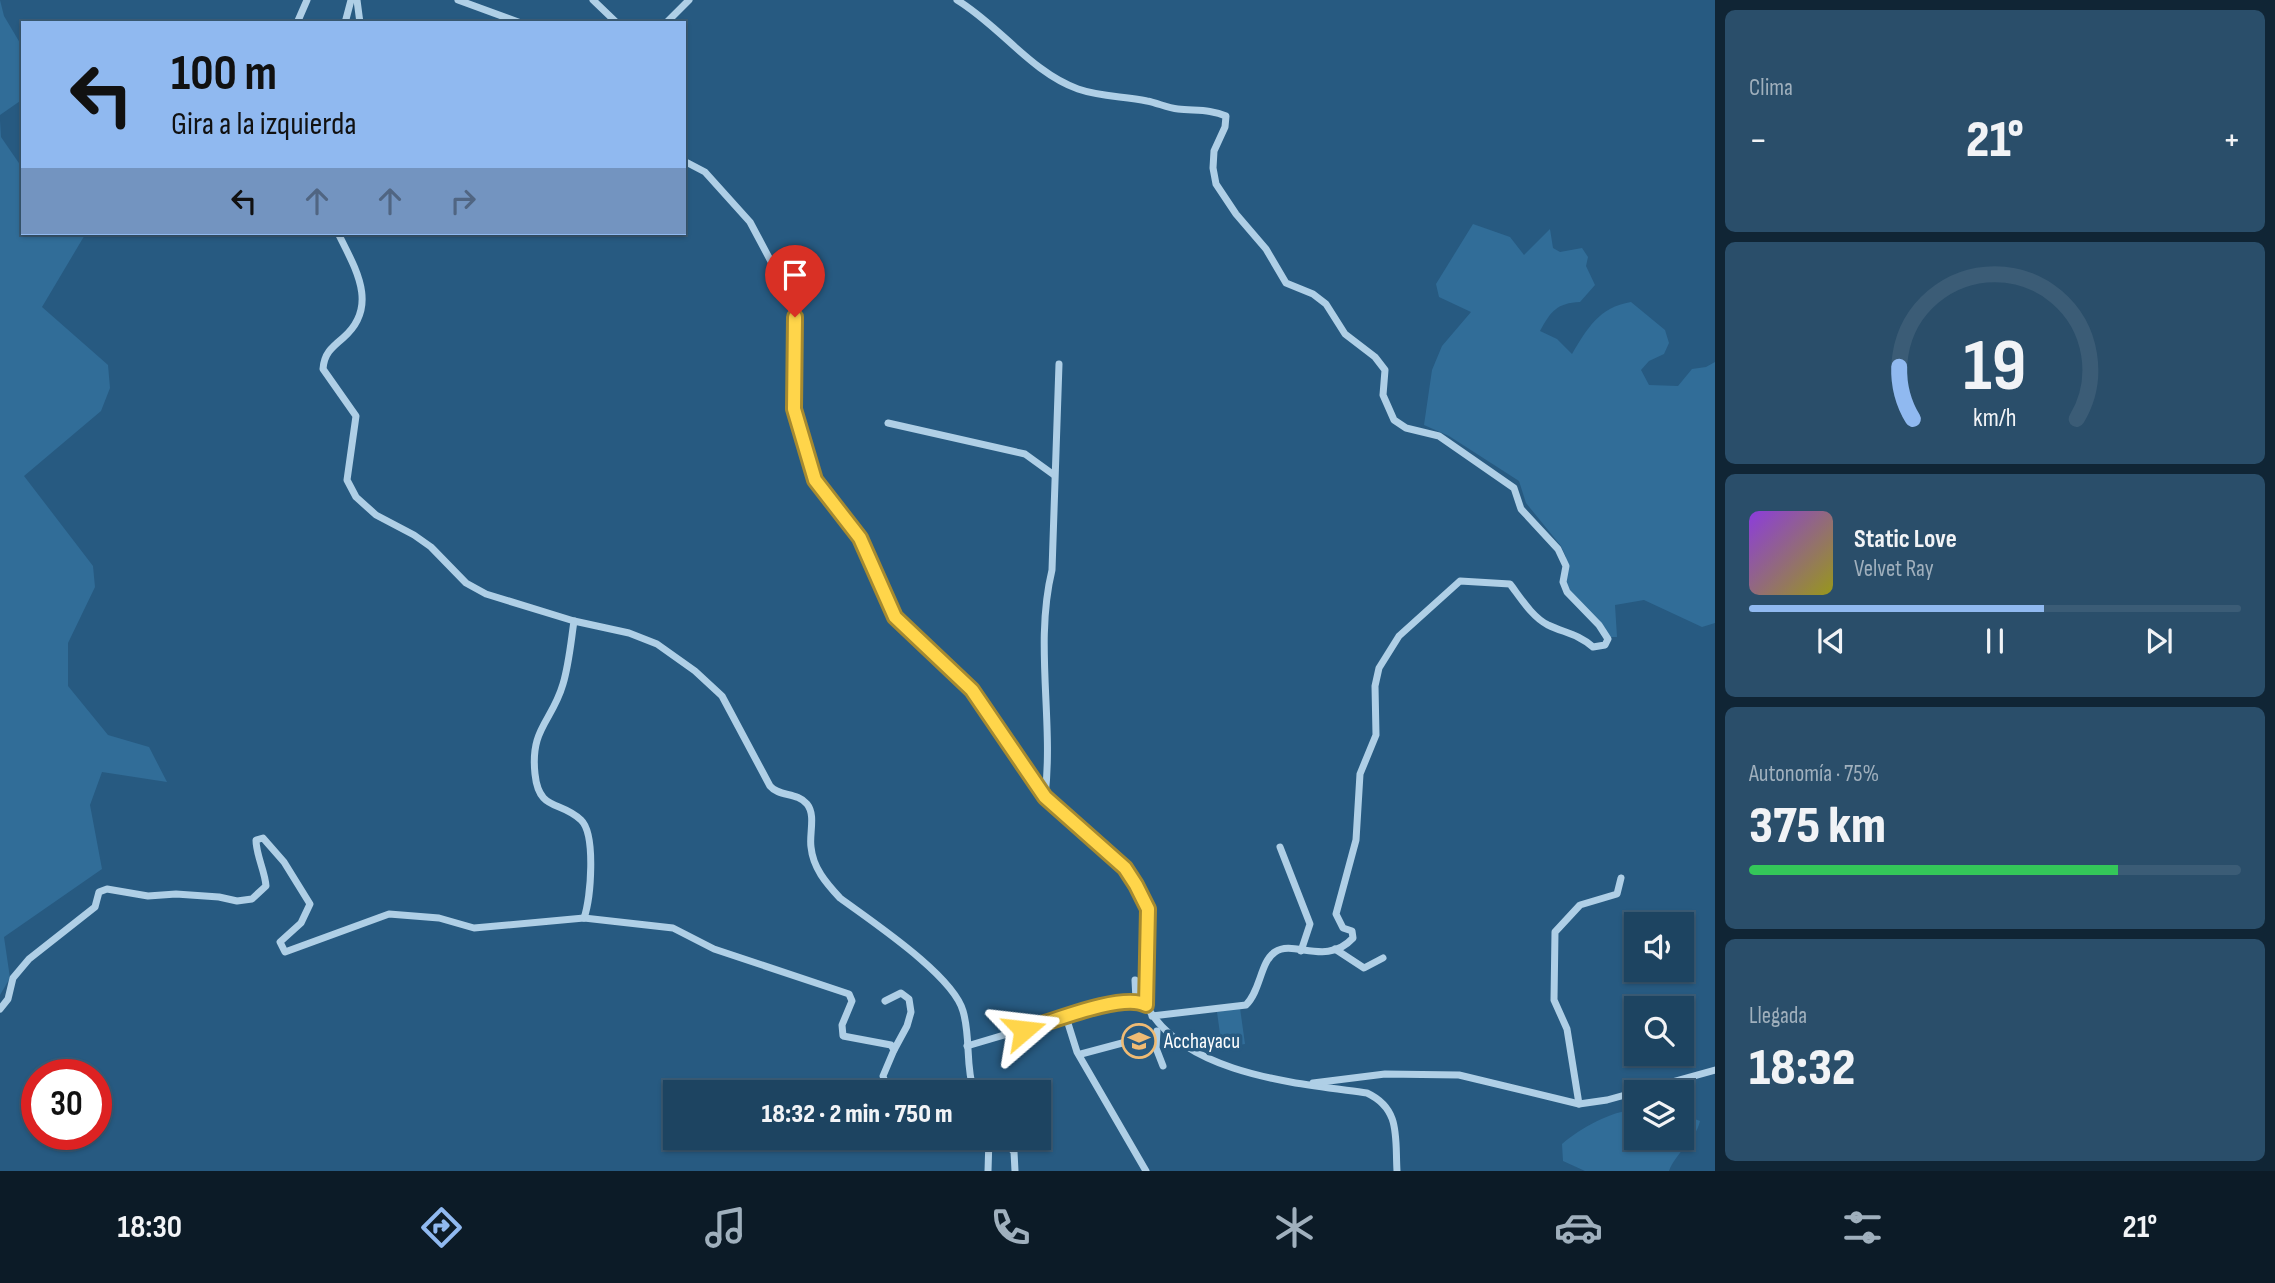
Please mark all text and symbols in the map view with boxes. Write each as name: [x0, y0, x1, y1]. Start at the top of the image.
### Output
text: 100 m: [171, 45, 277, 104]
icon: left: [56, 49, 147, 140]
text: Clima: [1749, 74, 1793, 102]
text: Gira a la izquierda: [171, 105, 357, 144]
text: 21°: [1966, 109, 2024, 172]
text: −: [1749, 118, 1768, 163]
text: +: [2222, 118, 2241, 163]
icon: left: [225, 182, 263, 220]
icon: ahead: [298, 182, 336, 220]
icon: ahead: [371, 182, 409, 220]
icon: right: [444, 182, 482, 220]
pin: [765, 245, 825, 317]
icon: arrive: [776, 256, 814, 294]
text: 19: [1963, 324, 2027, 412]
text: km/h: [1973, 403, 2017, 434]
text: Static Love: [1854, 524, 1957, 555]
text: Velvet Ray: [1854, 555, 1934, 583]
icon: previous: [1812, 622, 1850, 660]
icon: pause: [1976, 622, 2014, 660]
icon: next: [2140, 622, 2178, 660]
text: Autonomía · 75%: [1749, 760, 1879, 788]
text: 375 km: [1749, 795, 1886, 858]
map controls: [1624, 912, 1694, 1150]
button: sound: [1624, 912, 1694, 982]
position arrow: [987, 993, 1061, 1067]
button: search: [1624, 996, 1694, 1066]
text: Llegada: [1749, 1002, 1807, 1030]
school or university icon: Acchayacu: [1120, 1022, 1158, 1060]
place label: Acchayacu: [1163, 1029, 1240, 1054]
text: 18:32: [1749, 1037, 1855, 1100]
speed limit sign: 30: [21, 1059, 112, 1150]
button: layers: [1624, 1080, 1694, 1150]
text: 18:32 · 2 min · 750 m: [762, 1099, 952, 1130]
icon: directions: [417, 1203, 466, 1252]
icon: music: [701, 1203, 750, 1252]
icon: phone: [986, 1203, 1035, 1252]
icon: climate: [1270, 1203, 1319, 1252]
icon: car: [1554, 1203, 1603, 1252]
icon: filters: [1838, 1203, 1887, 1252]
text: 18:30: [118, 1208, 182, 1247]
text: 21°: [2123, 1208, 2157, 1247]

